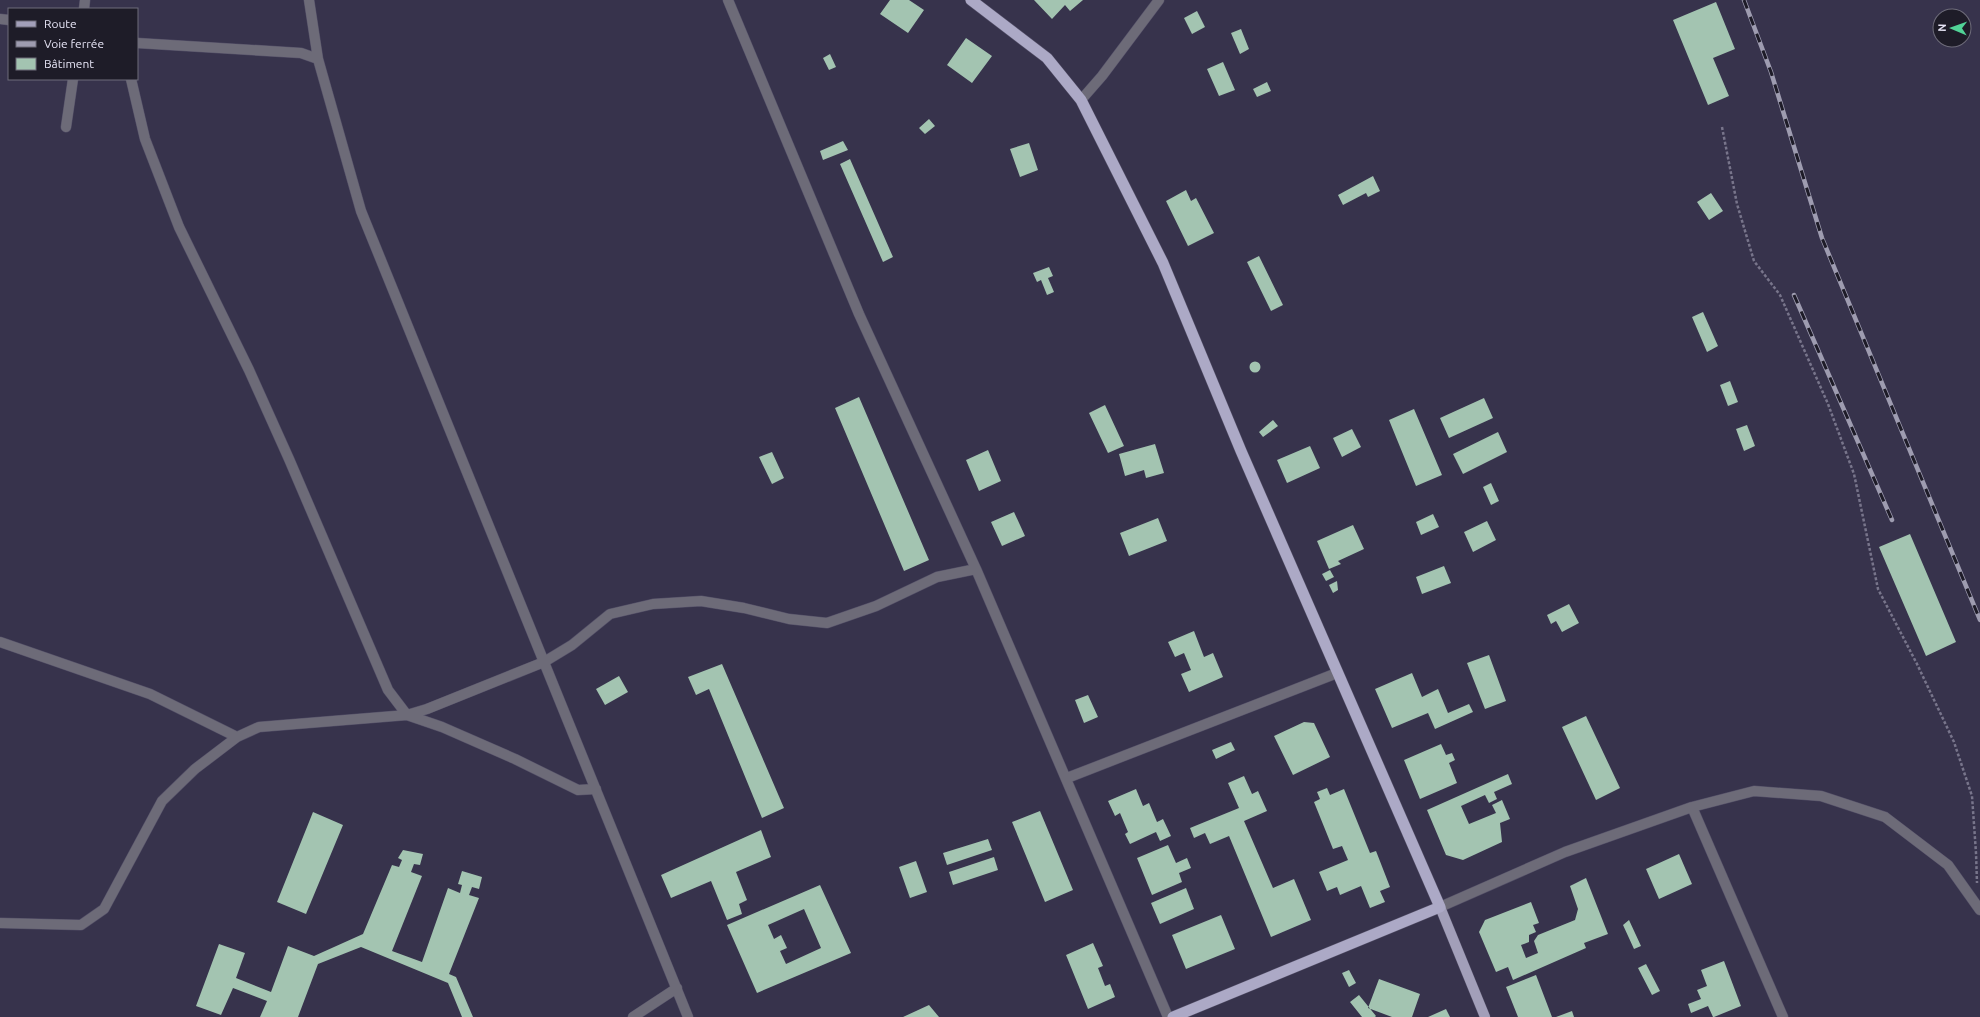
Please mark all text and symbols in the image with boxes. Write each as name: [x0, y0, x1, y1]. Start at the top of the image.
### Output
legend: [8, 8, 138, 80]
north arrow: [1932, 8, 1972, 48]
text: Route: [44, 17, 77, 30]
text: N: [1936, 23, 1948, 32]
text: Voie ferrée: [44, 37, 104, 50]
text: Bâtiment: [44, 57, 94, 70]

